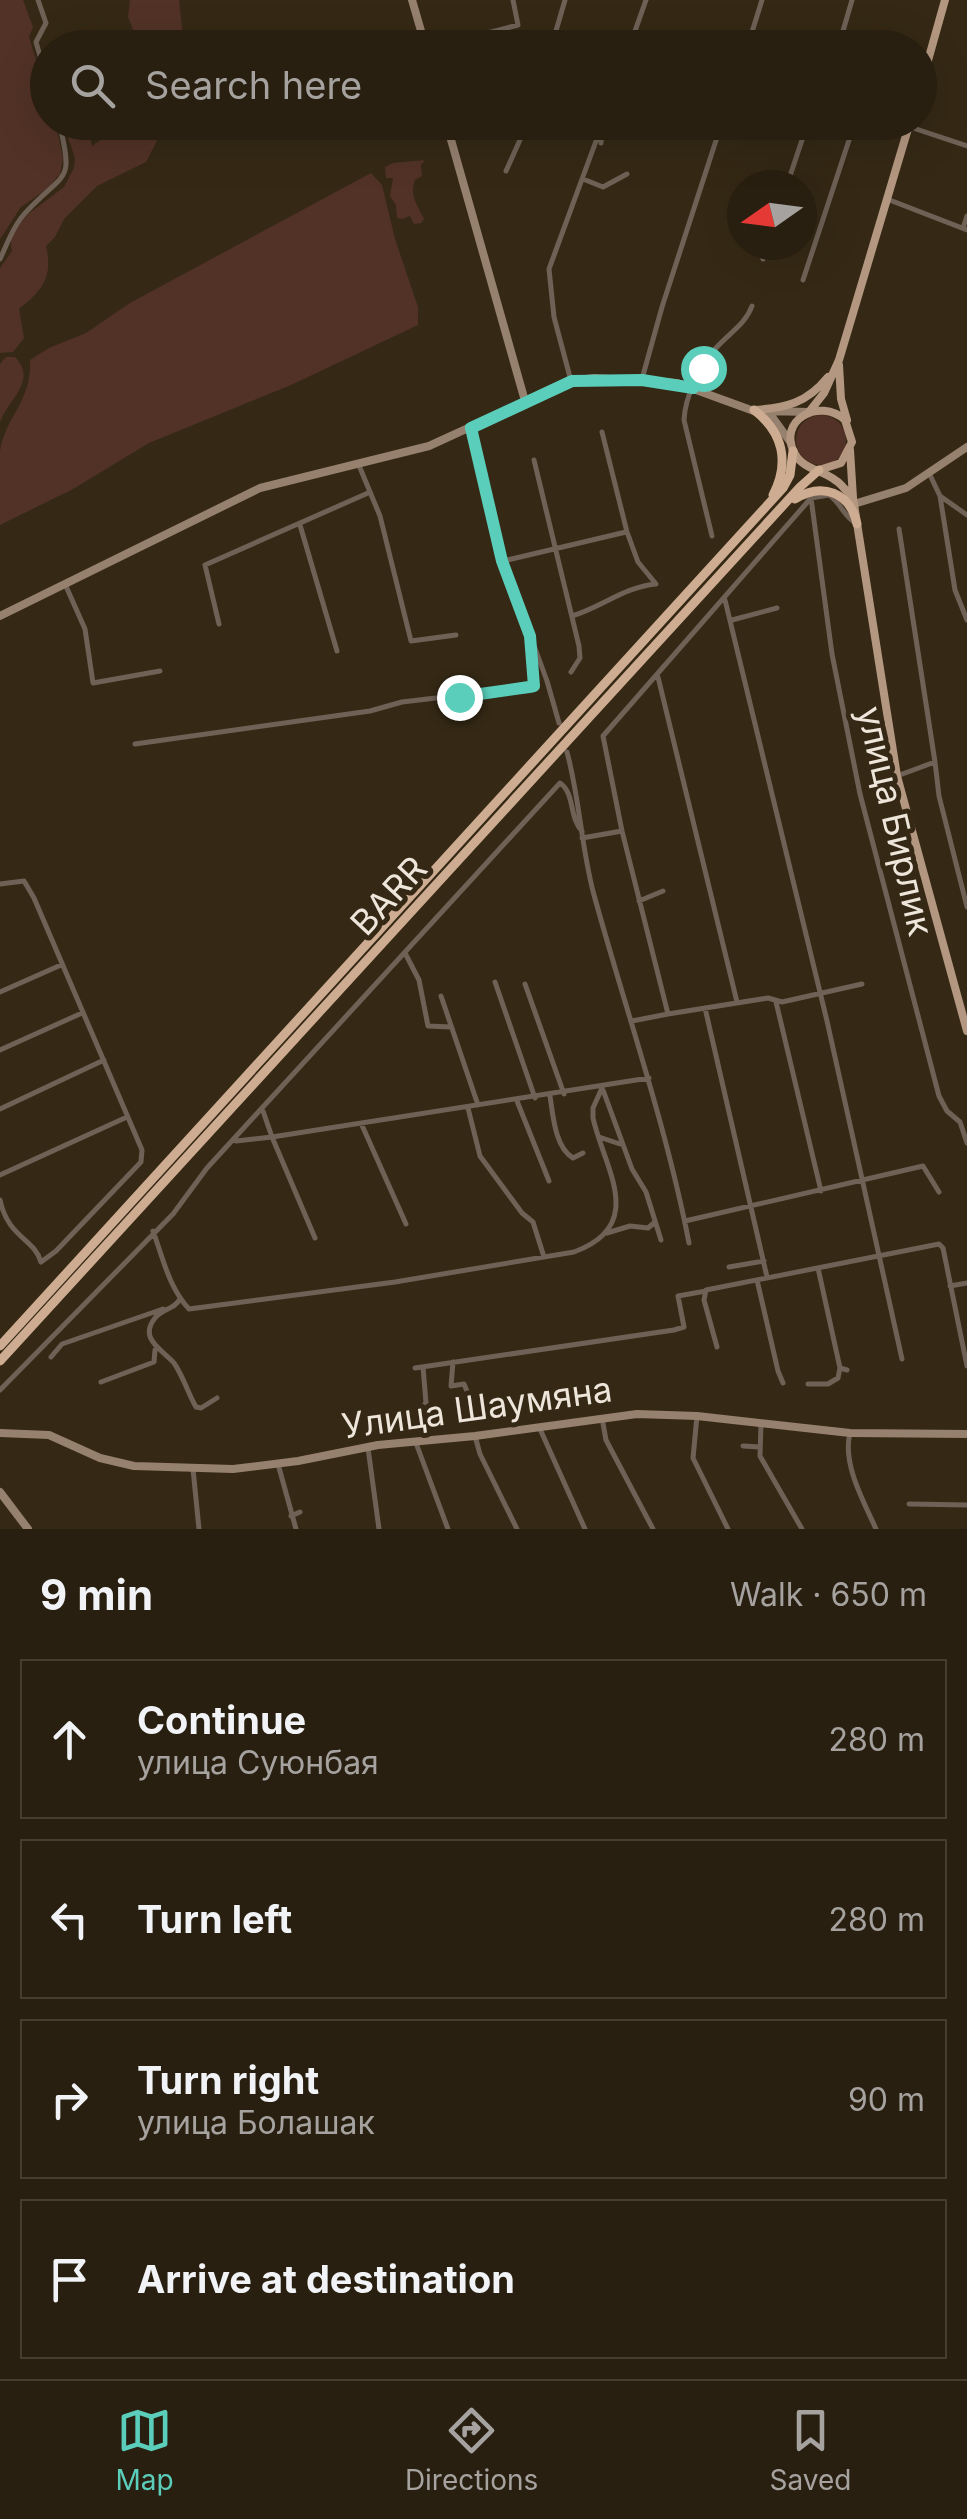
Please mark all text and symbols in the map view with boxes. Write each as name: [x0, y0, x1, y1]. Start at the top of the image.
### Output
search box: [30, 30, 937, 140]
icon: search: [65, 58, 120, 113]
text: Search here: [145, 62, 362, 108]
north arrow: [727, 170, 817, 260]
route start: [681, 346, 727, 392]
route end: [437, 675, 483, 721]
street label: улица Бирлик: [849, 702, 943, 939]
street label: BARR: [342, 847, 435, 943]
street label: Улица Шаумяна: [339, 1367, 615, 1447]
text: 9 min: [40, 1569, 153, 1620]
text: Walk · 650 m: [730, 1575, 927, 1614]
text: Continue: [137, 1697, 306, 1743]
icon: ahead: [42, 1712, 97, 1767]
text: 280 m: [828, 1720, 925, 1759]
text: улица Суюнбая: [137, 1743, 379, 1782]
icon: left: [42, 1892, 97, 1947]
text: Turn left: [137, 1896, 292, 1942]
text: 280 m: [828, 1900, 925, 1939]
text: Turn right: [137, 2057, 319, 2103]
icon: right: [42, 2072, 97, 2127]
text: 90 m: [848, 2080, 925, 2119]
text: улица Болашак: [137, 2103, 375, 2142]
icon: arrive: [42, 2252, 97, 2307]
text: Arrive at destination: [137, 2256, 515, 2302]
tab: Map: [116, 2403, 174, 2497]
tab: Directions: [405, 2403, 538, 2497]
tab: Saved: [769, 2403, 851, 2497]

